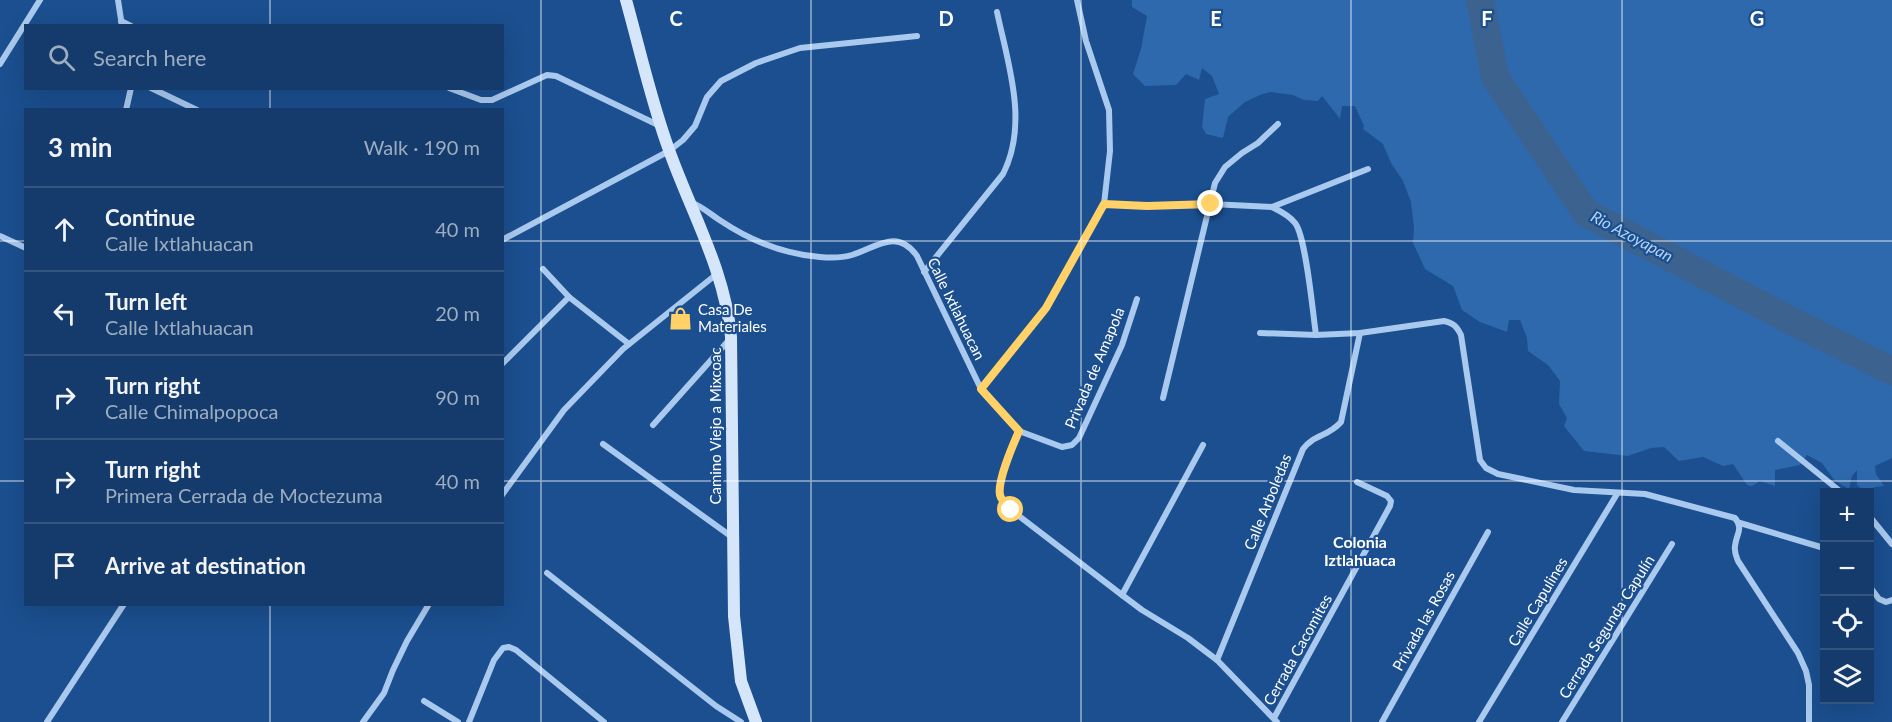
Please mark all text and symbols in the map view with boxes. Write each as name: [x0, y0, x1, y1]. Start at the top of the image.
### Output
text: C: [669, 6, 683, 30]
text: D: [938, 6, 954, 30]
text: E: [1210, 6, 1222, 30]
text: F: [1481, 6, 1493, 30]
text: G: [1750, 6, 1764, 30]
search box: [24, 24, 504, 90]
icon: search: [45, 41, 78, 74]
text: Search here: [93, 44, 206, 71]
text: 3 min: [48, 131, 112, 163]
text: Walk · 190 m: [364, 135, 480, 159]
route end: [1197, 190, 1223, 216]
text: Continue: [105, 204, 195, 231]
water label: Rio Azoyapan: [1588, 206, 1676, 265]
icon: ahead: [48, 213, 81, 246]
text: 40 m: [435, 217, 480, 241]
text: Calle Ixtlahuacan: [105, 231, 254, 255]
street label: Calle Ixtlahuacan: [924, 255, 989, 363]
text: Turn left: [105, 288, 187, 315]
icon: left: [48, 297, 81, 330]
place label: Casa De Materiales: [698, 300, 767, 335]
text: 20 m: [435, 301, 480, 325]
street label: Privada de Amapola: [1060, 304, 1128, 431]
shop icon: Casa De Materiales: [667, 306, 693, 332]
text: Calle Ixtlahuacan: [105, 315, 254, 339]
street label: Camino Viejo a Mixcoac: [706, 347, 724, 505]
text: Turn right: [105, 372, 200, 399]
icon: right: [48, 381, 81, 414]
text: 90 m: [435, 385, 480, 409]
text: Calle Chimalpopoca: [105, 399, 278, 423]
street label: Calle Arboledas: [1240, 451, 1295, 552]
text: Turn right: [105, 456, 200, 483]
icon: right: [48, 465, 81, 498]
text: 40 m: [435, 469, 480, 493]
text: Primera Cerrada de Moctezuma: [105, 483, 383, 507]
map controls: [1820, 488, 1874, 704]
button: +: [1820, 488, 1874, 542]
route start: [997, 496, 1023, 522]
district label: Colonia Iztlahuaca: [1324, 532, 1396, 569]
button: −: [1820, 542, 1874, 596]
icon: arrive: [48, 549, 81, 582]
street label: Cerrada Segunda Capulín: [1555, 551, 1658, 702]
text: Arrive at destination: [105, 552, 306, 579]
street label: Calle Capulines: [1504, 554, 1571, 649]
street label: Privada las Rosas: [1388, 567, 1458, 674]
street label: Cerrada Cacomites: [1259, 591, 1335, 708]
button: locate: [1820, 596, 1874, 650]
button: layers: [1820, 650, 1874, 704]

